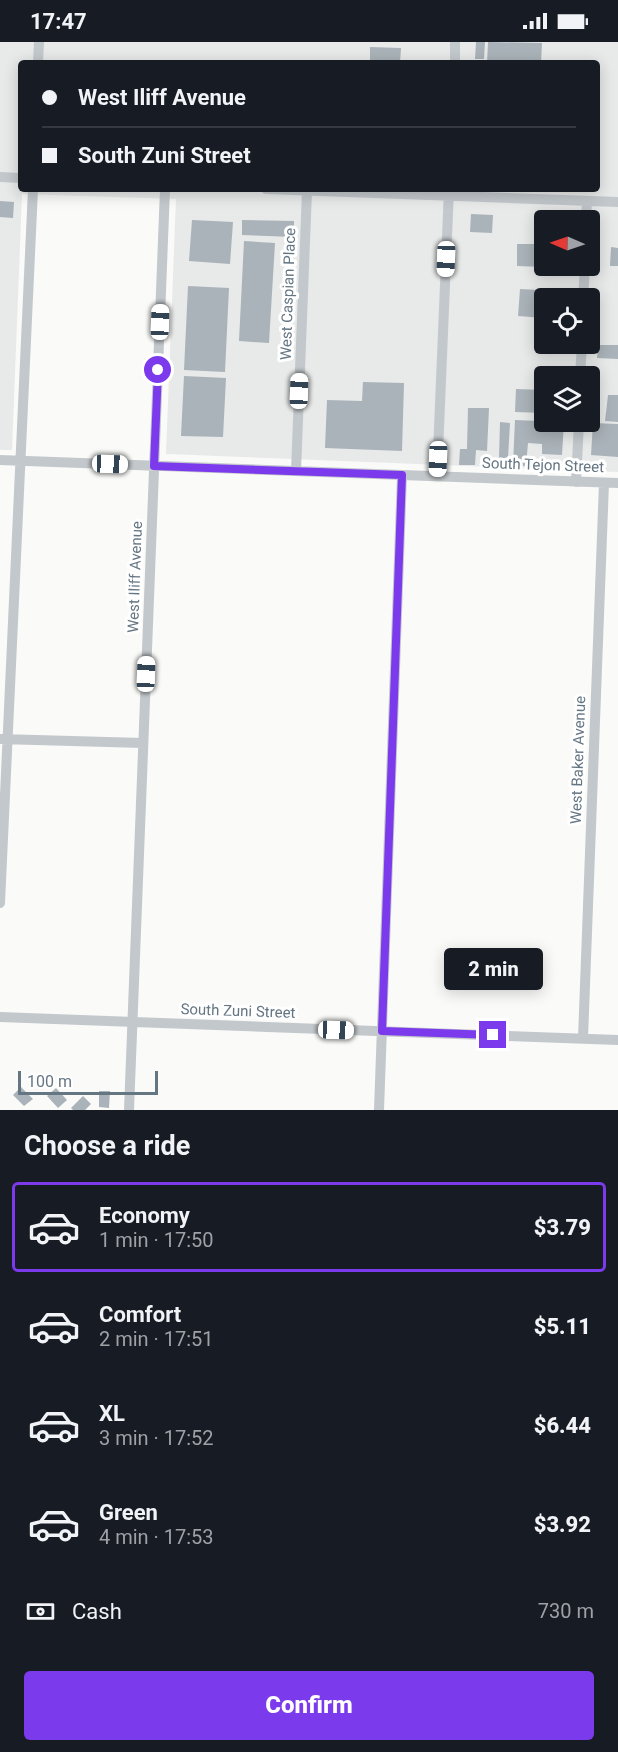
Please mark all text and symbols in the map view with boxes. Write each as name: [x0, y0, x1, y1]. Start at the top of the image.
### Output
text: 17:47: [30, 9, 87, 34]
text: West Iliff Avenue: [78, 85, 246, 110]
text: South Zuni Street: [78, 143, 251, 168]
north arrow: [534, 210, 600, 276]
map controls: [534, 210, 600, 432]
street label: West Caspian Place: [277, 227, 299, 360]
car: [436, 241, 456, 277]
button: locate: [534, 288, 600, 354]
car: [150, 304, 170, 340]
route start: [144, 356, 171, 383]
button: layers: [534, 366, 600, 432]
car: [289, 373, 309, 409]
car: [428, 441, 448, 477]
car: [92, 454, 128, 474]
street label: South Tejon Street: [482, 454, 604, 476]
street label: West Iliff Avenue: [124, 521, 146, 633]
car: [136, 656, 156, 692]
street label: West Baker Avenue: [567, 696, 589, 824]
callout: 2 min: [444, 948, 542, 990]
text: 2 min: [468, 957, 519, 981]
street label: South Zuni Street: [180, 1000, 296, 1022]
car: [318, 1020, 354, 1040]
route end: [479, 1021, 506, 1048]
scale bar: [18, 1068, 158, 1096]
text: 100 m: [27, 1072, 72, 1091]
text: Choose a ride: [24, 1130, 190, 1162]
icon: car: [27, 1200, 81, 1254]
text: Economy: [99, 1203, 190, 1228]
text: $3.79: [534, 1215, 591, 1240]
text: 1 min · 17:50: [99, 1228, 214, 1252]
icon: car: [27, 1299, 81, 1353]
text: Comfort: [99, 1302, 181, 1327]
text: $5.11: [534, 1314, 591, 1339]
text: 2 min · 17:51: [99, 1327, 214, 1351]
icon: car: [27, 1398, 81, 1452]
text: XL: [99, 1401, 125, 1426]
text: $6.44: [534, 1413, 591, 1438]
text: 3 min · 17:52: [99, 1426, 214, 1450]
icon: car: [27, 1497, 81, 1551]
text: Green: [99, 1500, 158, 1525]
text: $3.92: [534, 1512, 591, 1537]
text: 4 min · 17:53: [99, 1525, 214, 1549]
icon: cash: [24, 1595, 57, 1628]
text: Cash: [72, 1599, 122, 1624]
text: 730 m: [538, 1599, 594, 1623]
button: Confirm: [24, 1671, 594, 1740]

